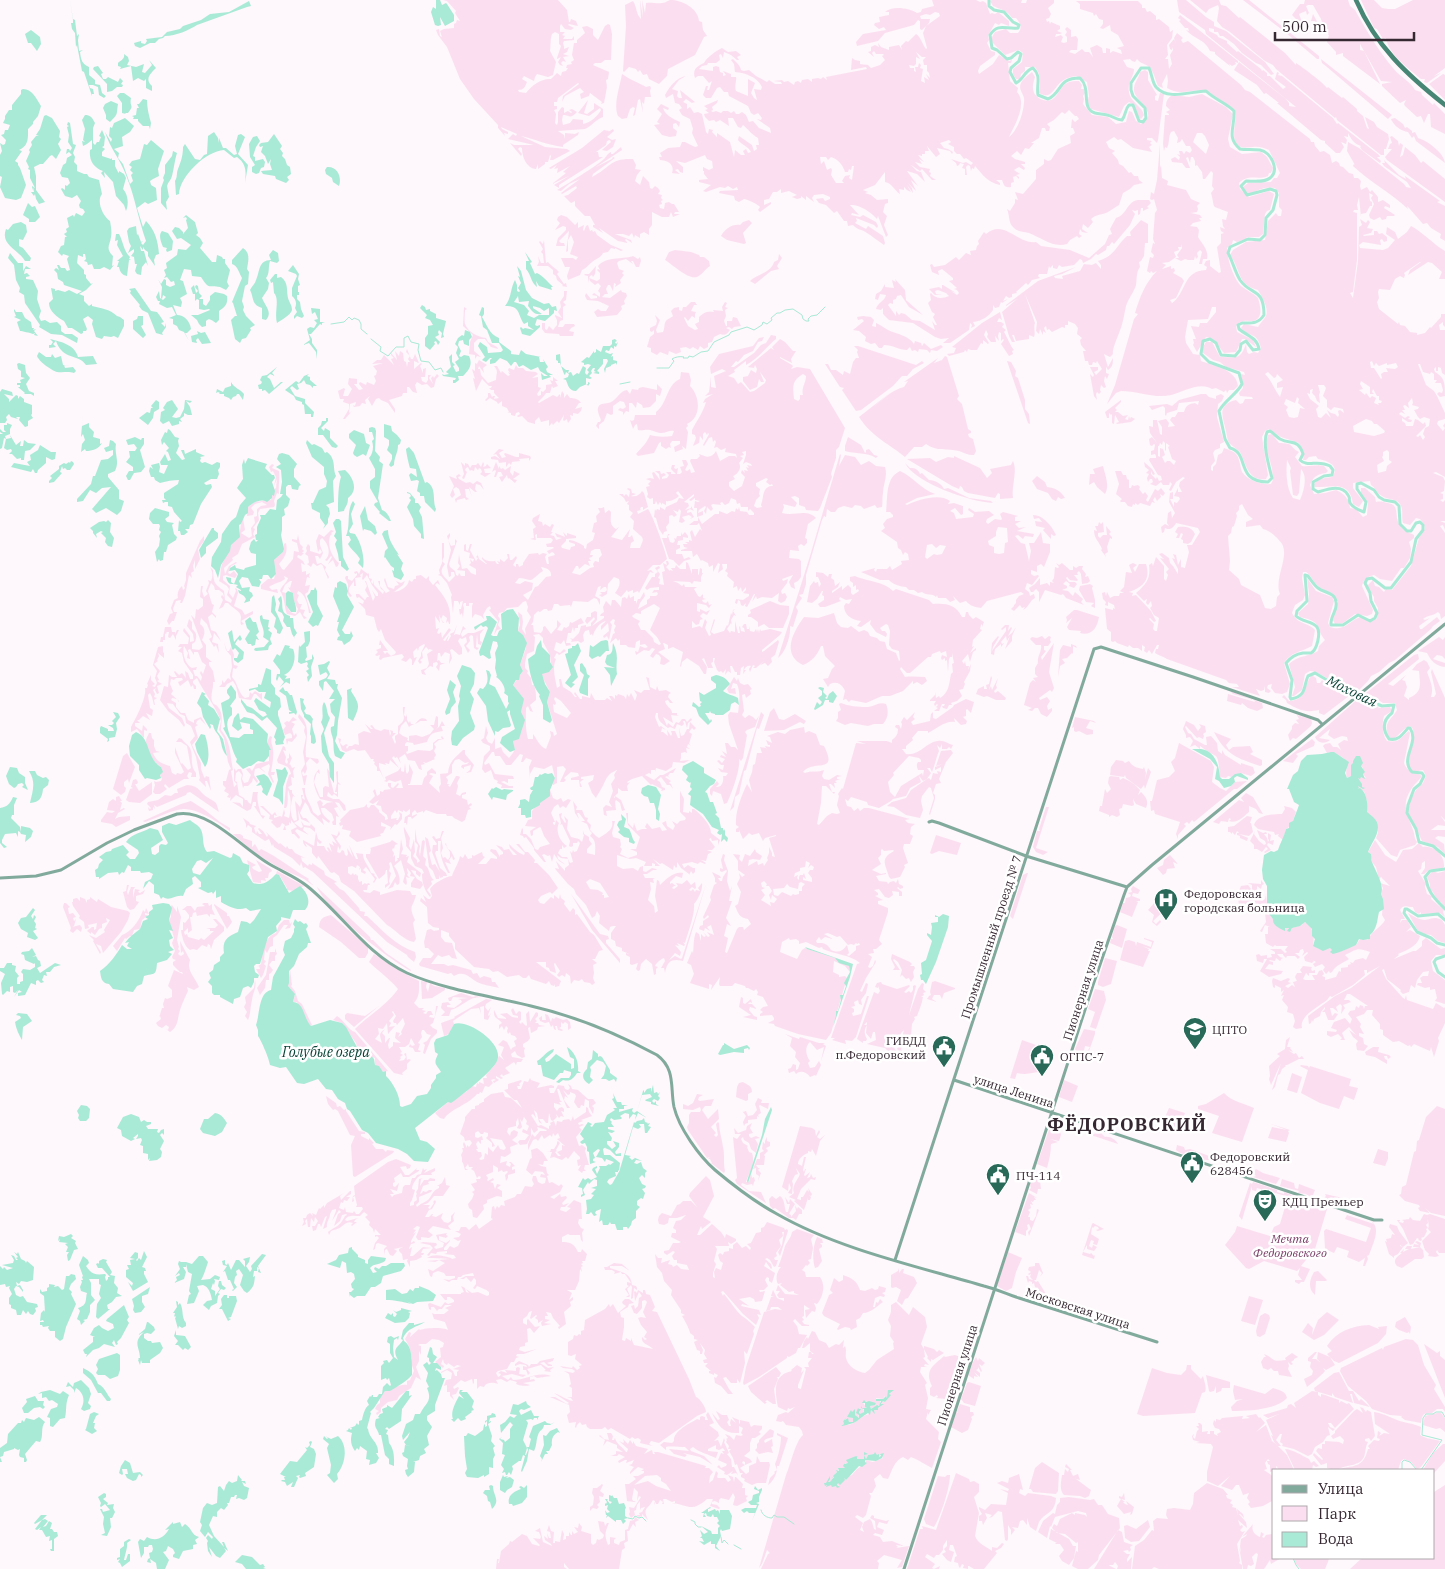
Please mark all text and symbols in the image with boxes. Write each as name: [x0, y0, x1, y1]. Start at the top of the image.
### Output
scale bar: [1275, 10, 1414, 42]
text: 500 m: [1282, 17, 1327, 36]
water label: Моховая: [1323, 671, 1381, 711]
street label: Промышленный проезд № 7: [957, 853, 1025, 1021]
place label: Федоровская городская больница: [1184, 886, 1305, 915]
hospital icon: Федоровская городская больница: [1153, 887, 1179, 921]
street label: Пионерная улица: [1060, 937, 1107, 1043]
school or university icon: ЦПТО: [1182, 1016, 1208, 1050]
place label: ЦПТО: [1212, 1022, 1247, 1037]
place label: ГИБДД п.Федоровский: [835, 1033, 926, 1062]
public building icon: ГИБДД п.Федоровский: [931, 1034, 957, 1068]
water label: Голубые озера: [281, 1043, 370, 1061]
public building icon: ОГПС-7: [1029, 1043, 1055, 1077]
place label: ОГПС-7: [1060, 1049, 1104, 1064]
street label: улица Ленина: [972, 1071, 1056, 1111]
district label: ФЁДОРОВСКИЙ: [1047, 1113, 1207, 1136]
place label: Федоровский 628456: [1210, 1149, 1290, 1178]
public building icon: Федоровский 628456: [1179, 1150, 1205, 1184]
public building icon: ПЧ-114: [985, 1162, 1011, 1196]
place label: ПЧ-114: [1016, 1168, 1060, 1183]
theatre icon: КДЦ Премьер: [1252, 1188, 1278, 1222]
place label: КДЦ Премьер: [1282, 1194, 1364, 1209]
park label: Мечта Федоровского: [1253, 1231, 1327, 1260]
street label: Московская улица: [1024, 1284, 1133, 1332]
street label: Пионерная улица: [934, 1322, 981, 1428]
legend: [1272, 1469, 1435, 1559]
text: Улица: [1318, 1479, 1363, 1498]
text: Парк: [1318, 1504, 1356, 1523]
text: Вода: [1318, 1529, 1354, 1548]

